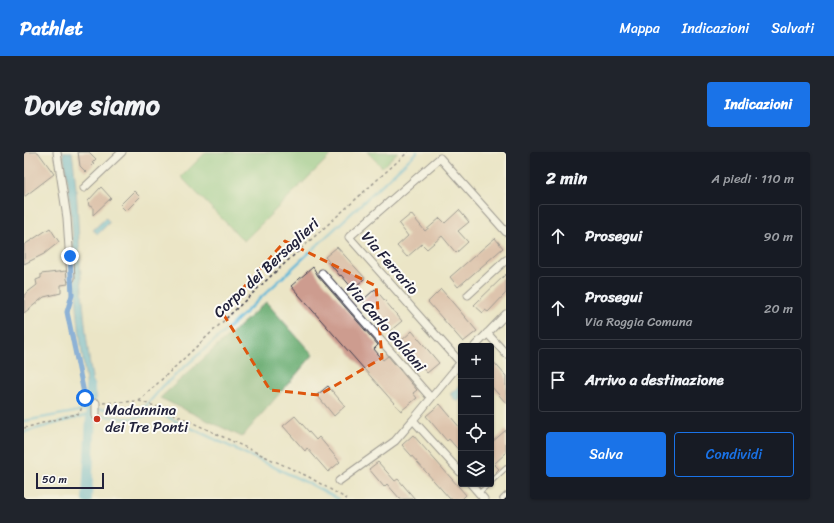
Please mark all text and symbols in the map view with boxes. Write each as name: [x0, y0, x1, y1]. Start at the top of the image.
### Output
text: Pathlet: [20, 12, 83, 45]
text: Mappa: [619, 16, 660, 41]
text: Indicazioni: [682, 16, 749, 41]
text: Salvati: [771, 16, 814, 41]
text: Dove siamo: [24, 80, 160, 129]
button: Indicazioni: [707, 82, 810, 127]
text: 2 min: [546, 163, 587, 193]
text: A piedi · 110 m: [712, 167, 794, 190]
street label: Corpo dei Bersaglieri: [207, 211, 326, 324]
text: Prosegui: [585, 223, 642, 249]
street label: Via Ferrario: [355, 225, 426, 301]
icon: ahead: [547, 225, 569, 247]
text: 90 m: [763, 225, 793, 248]
route end: [61, 247, 79, 265]
street label: Via Carlo Goldoni: [339, 276, 433, 378]
text: Prosegui: [585, 284, 642, 310]
icon: ahead: [547, 297, 569, 319]
text: 20 m: [764, 297, 793, 320]
text: Via Roggia Comuna: [585, 310, 692, 333]
map controls: [458, 343, 494, 487]
button: +: [458, 343, 494, 379]
text: Arrivo a destinazione: [585, 367, 724, 393]
icon: arrive: [547, 369, 569, 391]
button: −: [458, 379, 494, 415]
route start: [76, 389, 94, 407]
place label: Madonnina dei Tre Ponti: [105, 397, 189, 440]
marker: Madonnina dei Tre Ponti: [92, 414, 102, 424]
button: locate: [458, 415, 494, 451]
button: Salva: [546, 432, 666, 477]
button: Condividi: [674, 432, 794, 477]
button: layers: [458, 451, 494, 487]
text: 50 m: [42, 470, 67, 489]
scale bar: [36, 471, 104, 490]

